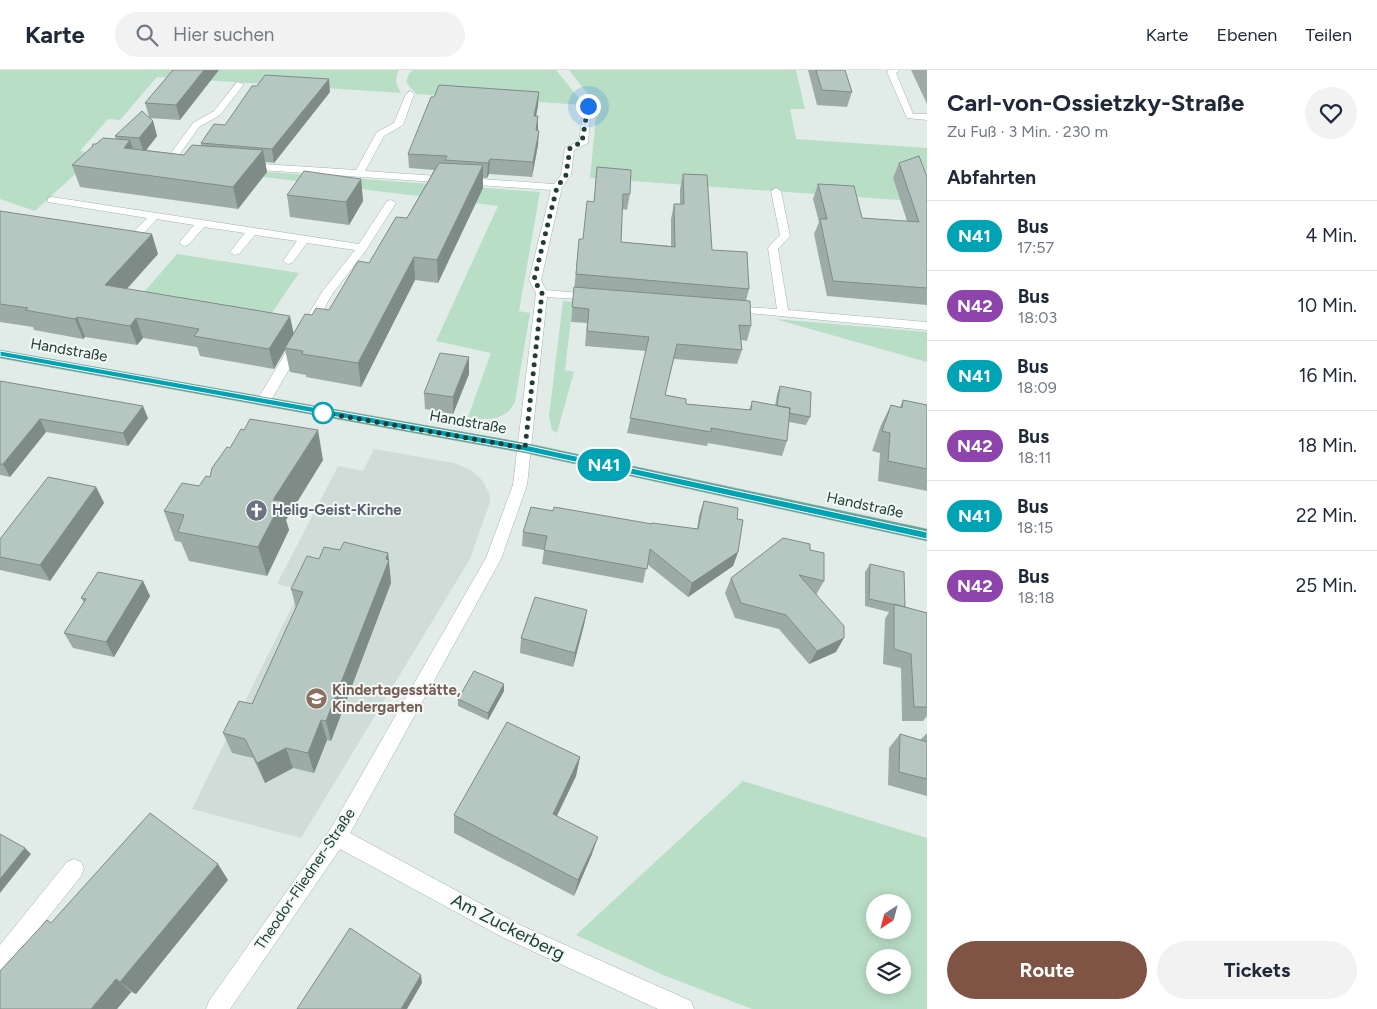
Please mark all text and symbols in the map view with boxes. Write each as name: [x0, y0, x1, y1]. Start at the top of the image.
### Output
search box: [115, 12, 465, 57]
text: Karte: [25, 20, 85, 49]
icon: search: [133, 21, 161, 49]
text: Hier suchen: [173, 23, 274, 46]
text: Karte: [1146, 24, 1188, 46]
text: Ebenen: [1216, 24, 1277, 46]
text: Teilen: [1305, 24, 1352, 46]
button: heart: [1305, 87, 1357, 139]
text: Carl-von-Ossietzky-Straße: [947, 88, 1244, 117]
your location: [576, 94, 601, 119]
text: Zu Fuß · 3 Min. · 230 m: [947, 122, 1108, 141]
text: Abfahrten: [947, 166, 1036, 189]
text: Bus: [1017, 215, 1048, 238]
text: 4 Min.: [1305, 224, 1357, 247]
text: N41: [958, 225, 991, 247]
text: 17:57: [1017, 238, 1054, 257]
text: Bus: [1018, 285, 1049, 308]
text: 10 Min.: [1297, 294, 1357, 317]
text: N42: [957, 295, 993, 317]
text: 18:03: [1018, 308, 1057, 327]
street label: Handstraße: [29, 334, 109, 366]
text: Bus: [1017, 355, 1048, 378]
text: 16 Min.: [1299, 364, 1357, 387]
text: N41: [958, 365, 991, 387]
text: 18:09: [1017, 378, 1057, 397]
unlabelled marker: [312, 402, 334, 424]
street label: Handstraße: [428, 406, 508, 438]
text: Bus: [1018, 425, 1049, 448]
text: 18 Min.: [1298, 434, 1357, 457]
text: N42: [957, 435, 993, 457]
text: 18:11: [1018, 448, 1051, 467]
line badge: N41: [575, 449, 633, 481]
text: N41: [588, 454, 620, 476]
street label: Handstraße: [825, 488, 905, 522]
text: Bus: [1017, 495, 1048, 518]
church icon: Helig-Geist-Kirche: [244, 498, 268, 522]
place label: Helig-Geist-Kirche: [272, 501, 402, 519]
text: 22 Min.: [1296, 504, 1357, 527]
text: N41: [958, 505, 991, 527]
text: 18:15: [1017, 518, 1053, 537]
text: Bus: [1018, 565, 1049, 588]
text: 25 Min.: [1296, 574, 1357, 597]
text: N42: [957, 575, 993, 597]
text: 18:18: [1018, 588, 1055, 607]
place label: Kindertagesstätte, Kindergarten: [332, 681, 461, 716]
school or university icon: Kindertagesstätte, Kindergarten: [304, 687, 328, 711]
street label: Theodor-Fliedner-Straße: [251, 805, 359, 953]
street label: Am Zuckerberg: [447, 889, 569, 965]
north arrow: [866, 894, 911, 939]
map controls: [866, 894, 911, 994]
button: Route: [947, 941, 1147, 999]
button: Tickets: [1157, 941, 1357, 999]
button: layers: [866, 949, 911, 994]

